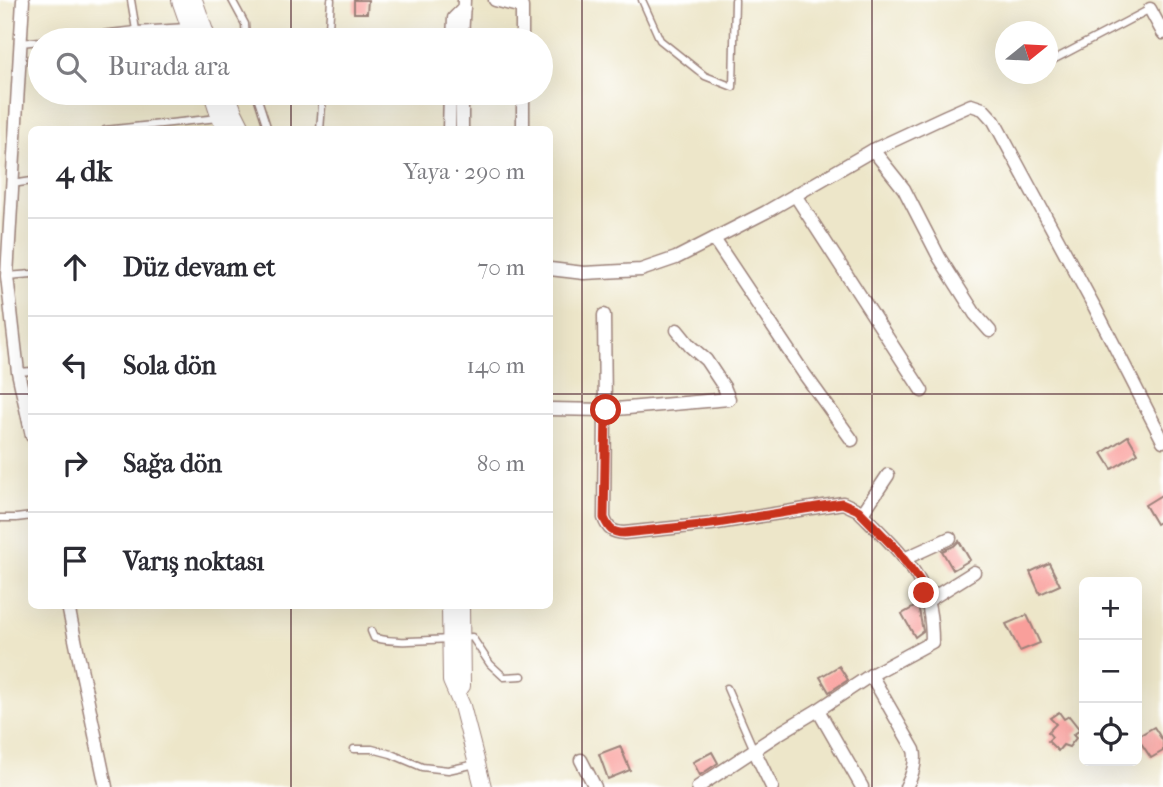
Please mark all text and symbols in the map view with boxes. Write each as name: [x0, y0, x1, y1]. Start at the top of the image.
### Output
north arrow: [995, 21, 1058, 84]
search box: [28, 28, 553, 105]
icon: search: [52, 48, 90, 86]
text: Burada ara: [108, 51, 230, 82]
text: 4 dk: [56, 154, 112, 189]
text: Yaya · 290 m: [403, 158, 525, 185]
icon: ahead: [56, 248, 94, 286]
text: Düz devam et: [123, 252, 276, 283]
text: 70 m: [477, 254, 525, 281]
icon: left: [56, 346, 94, 384]
text: Sola dön: [123, 350, 216, 381]
text: 140 m: [466, 352, 525, 379]
route start: [590, 394, 621, 425]
icon: right: [56, 444, 94, 482]
text: Sağa dön: [123, 448, 222, 479]
text: 80 m: [477, 450, 525, 477]
icon: arrive: [56, 542, 94, 580]
text: Varış noktası: [123, 546, 264, 577]
route end: [908, 577, 939, 608]
map controls: [1079, 577, 1142, 766]
button: +: [1079, 577, 1142, 640]
button: −: [1079, 640, 1142, 703]
button: locate: [1079, 703, 1142, 766]

